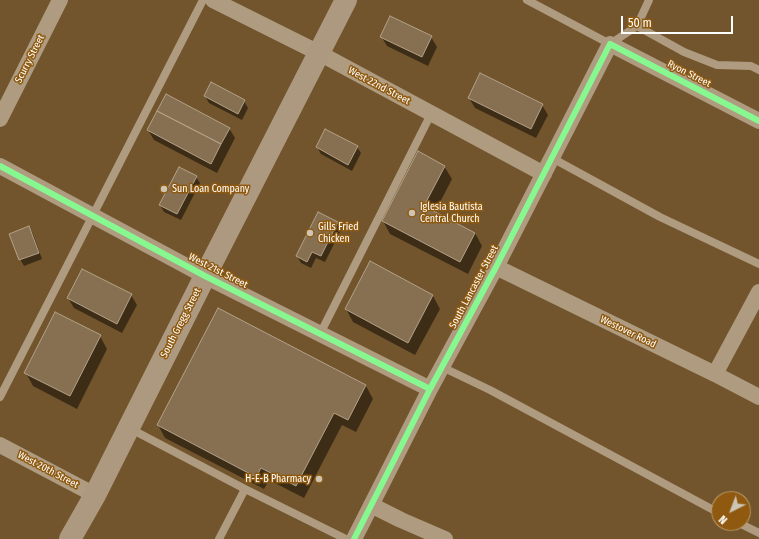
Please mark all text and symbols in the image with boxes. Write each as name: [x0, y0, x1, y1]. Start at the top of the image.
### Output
scale bar: [623, 8, 735, 34]
text: 50 m: [628, 16, 652, 30]
street label: Scurry Street: [13, 33, 47, 85]
street label: Ryon Street: [665, 58, 713, 90]
street label: West 22nd Street: [346, 65, 412, 107]
place label: Sun Loan Company: [172, 183, 249, 195]
marker: Sun Loan Company: [159, 184, 169, 194]
place label: Iglesia Bautista Central Church: [420, 201, 483, 224]
marker: Iglesia Bautista Central Church: [407, 208, 417, 218]
place label: Gills Fried Chicken: [318, 221, 358, 244]
marker: Gills Fried Chicken: [305, 228, 315, 238]
street label: South Lancaster Street: [447, 243, 501, 331]
street label: West 21st Street: [186, 251, 250, 291]
street label: South Gregg Street: [158, 286, 204, 360]
street label: Westover Road: [598, 313, 658, 351]
street label: West 20th Street: [15, 449, 81, 491]
place label: H-E-B Pharmacy: [245, 473, 311, 485]
marker: H-E-B Pharmacy: [314, 474, 324, 484]
north arrow: [711, 491, 751, 531]
text: N: [717, 513, 730, 527]

